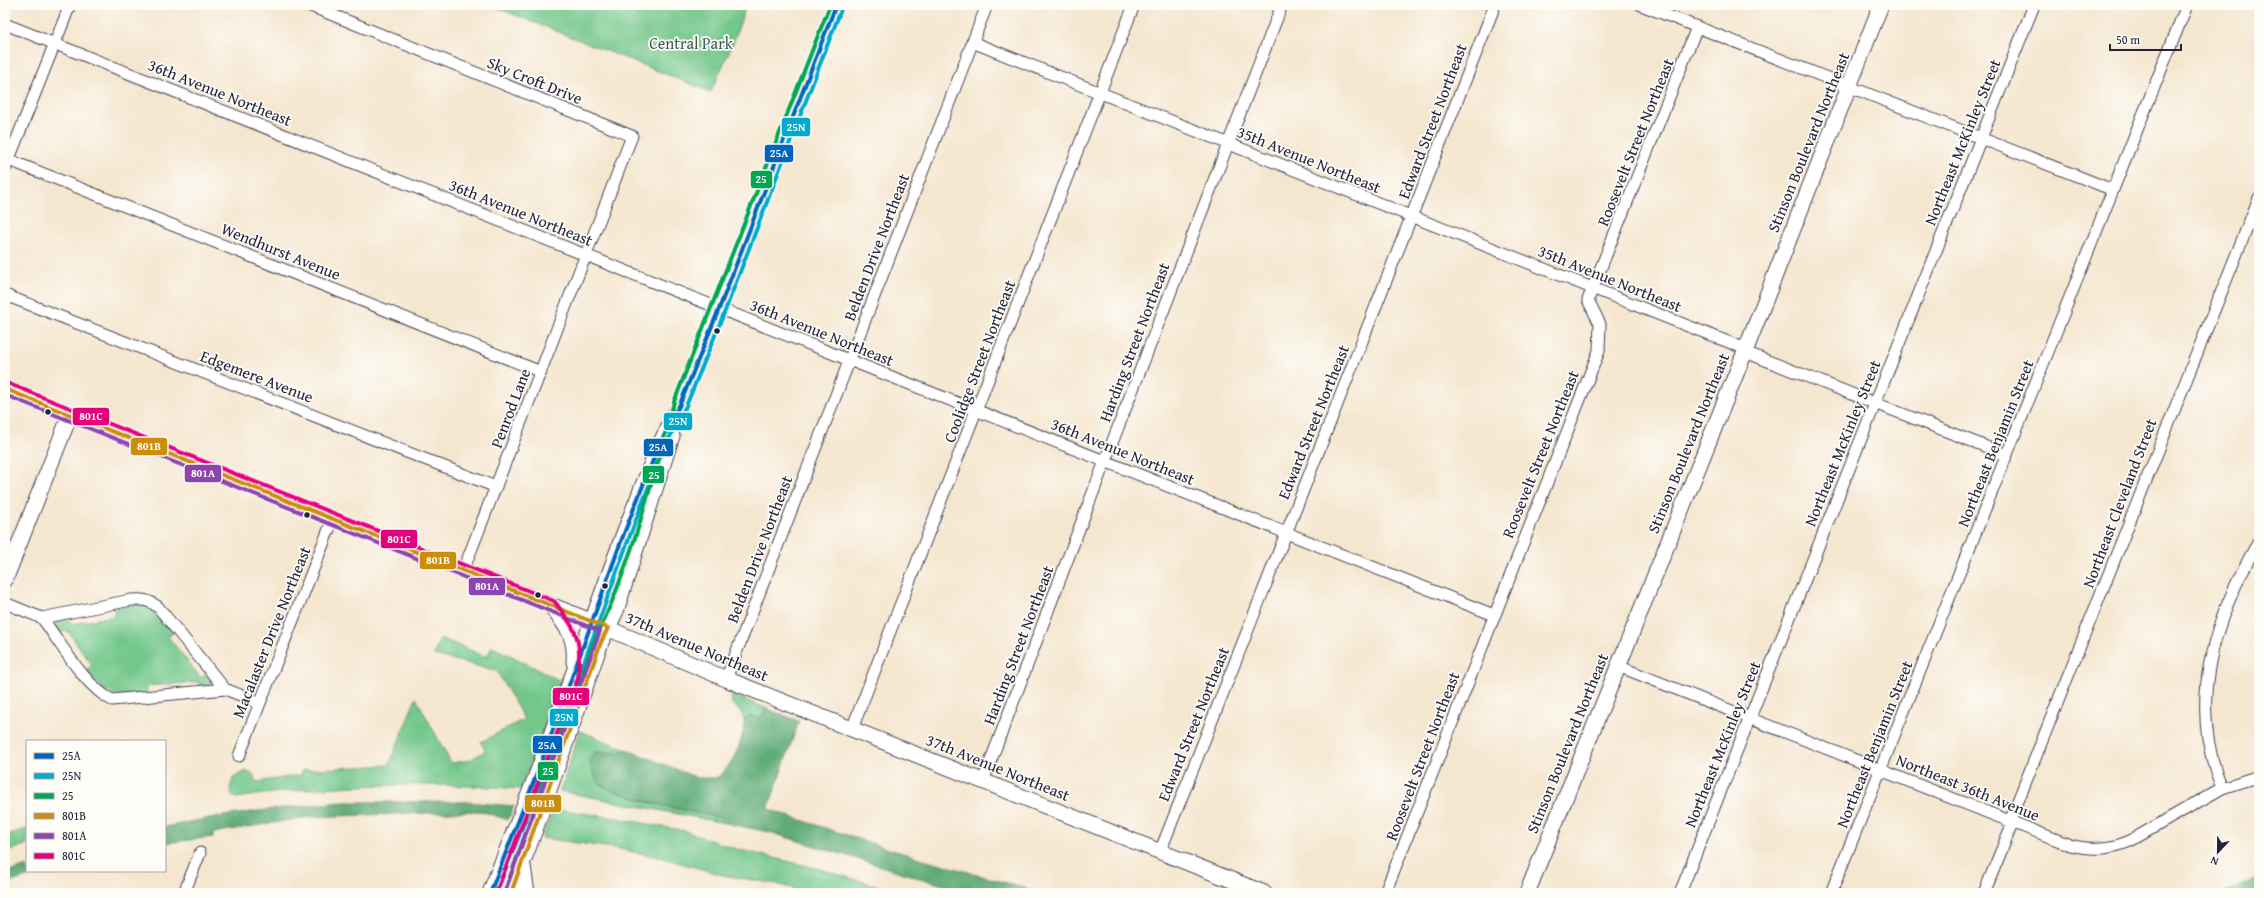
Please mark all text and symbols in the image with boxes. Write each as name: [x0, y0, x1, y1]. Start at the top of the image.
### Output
scale bar: [2110, 26, 2181, 52]
park label: Central Park: [649, 31, 734, 55]
text: 50 m: [2116, 31, 2140, 48]
street label: Edward Street Northeast: [1391, 39, 1473, 202]
street label: Stinson Boulevard Northeast: [1761, 48, 1855, 236]
street label: Sky Croft Drive: [484, 50, 586, 110]
street label: 36th Avenue Northeast: [144, 52, 296, 132]
street label: Roosevelt Street Northeast: [1590, 54, 1680, 230]
street label: Northeast McKinley Street: [1918, 55, 2007, 229]
line badge: 25N: [781, 117, 811, 137]
text: 25N: [787, 119, 806, 135]
street label: 35th Avenue Northeast: [1233, 119, 1385, 199]
line badge: 25A: [764, 144, 794, 163]
text: 25A: [770, 145, 788, 161]
line badge: 25: [750, 170, 773, 189]
street label: Belden Drive Northeast: [837, 170, 915, 324]
text: 25: [755, 171, 767, 187]
street label: 36th Avenue Northeast: [445, 172, 597, 252]
street label: Wendhurst Avenue: [218, 216, 344, 286]
street label: 35th Avenue Northeast: [1534, 238, 1686, 318]
street label: Harding Street Northeast: [1093, 258, 1176, 425]
street label: Coolidge Street Northeast: [937, 276, 1021, 446]
street label: 36th Avenue Northeast: [746, 292, 898, 372]
unlabelled marker: [712, 326, 722, 336]
street label: Edward Street Northeast: [1271, 341, 1355, 503]
street label: Edgemere Avenue: [197, 343, 317, 409]
street label: Stinson Boulevard Northeast: [1641, 349, 1735, 537]
street label: Northeast Benjamin Street: [1950, 355, 2040, 530]
street label: Northeast McKinley Street: [1798, 356, 1887, 530]
street label: Penrod Lane: [484, 365, 536, 451]
street label: Roosevelt Street Northeast: [1495, 366, 1585, 542]
unlabelled marker: [43, 407, 53, 417]
line badge: 801C: [72, 407, 110, 426]
text: 801C: [79, 408, 103, 424]
street label: 36th Avenue Northeast: [1047, 411, 1199, 491]
line badge: 25N: [663, 412, 693, 431]
text: 25N: [669, 413, 688, 429]
street label: Northeast Cleveland Street: [2076, 414, 2163, 591]
line badge: 801B: [130, 437, 168, 456]
text: 801B: [137, 438, 161, 454]
line badge: 25A: [643, 438, 674, 457]
text: 25A: [649, 439, 667, 455]
line badge: 801A: [184, 464, 222, 483]
text: 801A: [191, 465, 215, 481]
line badge: 25: [642, 465, 665, 484]
text: 25: [648, 467, 660, 483]
street label: Belden Drive Northeast: [720, 472, 798, 626]
unlabelled marker: [302, 510, 312, 520]
line badge: 801C: [380, 529, 418, 549]
text: 801C: [387, 531, 411, 547]
street label: Macalaster Drive Northeast: [226, 542, 317, 721]
line badge: 801B: [419, 551, 457, 570]
text: 801B: [426, 552, 450, 568]
street label: Harding Street Northeast: [977, 561, 1060, 728]
line badge: 801A: [468, 577, 506, 596]
text: 801A: [475, 578, 499, 594]
unlabelled marker: [600, 581, 610, 591]
unlabelled marker: [533, 590, 543, 600]
street label: 37th Avenue Northeast: [622, 605, 773, 687]
street label: Edward Street Northeast: [1151, 643, 1235, 805]
street label: Stinson Boulevard Northeast: [1520, 649, 1614, 837]
street label: Northeast Benjamin Street: [1829, 656, 1919, 831]
street label: Northeast McKinley Street: [1678, 657, 1767, 831]
street label: Roosevelt Street Northeast: [1379, 668, 1465, 844]
line badge: 801C: [552, 687, 590, 706]
text: 801C: [559, 688, 583, 704]
line badge: 25N: [549, 708, 579, 727]
text: 25N: [555, 709, 574, 725]
street label: 37th Avenue Northeast: [922, 727, 1074, 807]
line badge: 25A: [532, 735, 563, 754]
text: 25A: [538, 737, 556, 753]
legend: [26, 740, 166, 872]
text: 25A: [62, 747, 82, 764]
street label: Northeast 36th Avenue: [1892, 747, 2044, 827]
line badge: 25: [537, 761, 559, 781]
text: 25: [542, 763, 554, 779]
text: 25N: [62, 767, 82, 784]
text: 25: [62, 787, 74, 804]
line badge: 801B: [524, 794, 562, 813]
text: 801B: [531, 795, 555, 811]
text: 801B: [62, 807, 86, 824]
text: 801A: [62, 827, 87, 844]
north arrow: [2198, 832, 2238, 872]
text: 801C: [62, 847, 86, 864]
text: N: [2207, 852, 2221, 870]

